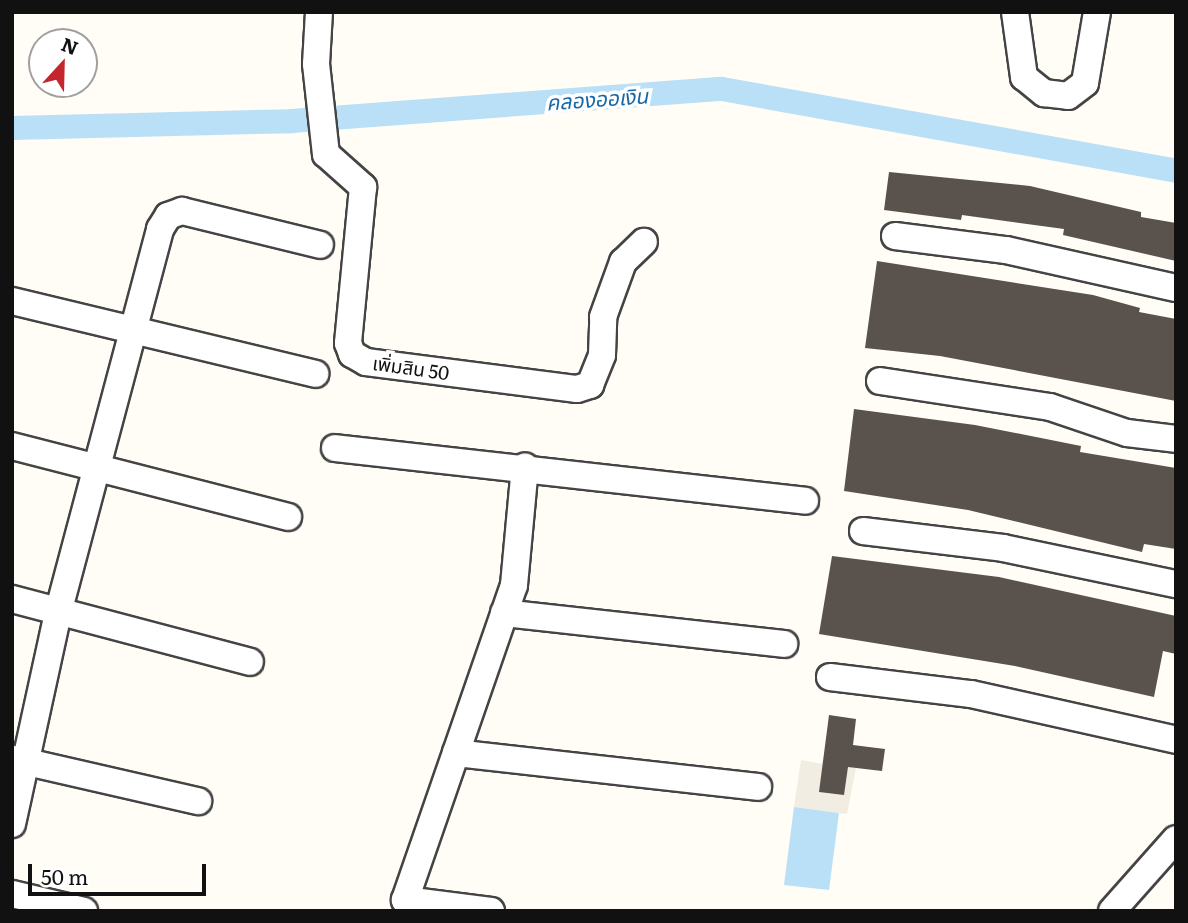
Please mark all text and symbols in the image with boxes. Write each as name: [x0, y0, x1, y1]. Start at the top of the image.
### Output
north arrow: [28, 28, 98, 98]
text: N: [57, 29, 83, 61]
water label: คลองออเงิน: [545, 82, 649, 114]
street label: เพิ่มสิน 50: [371, 351, 451, 385]
scale bar: [32, 850, 210, 894]
text: 50 m: [41, 860, 88, 891]

